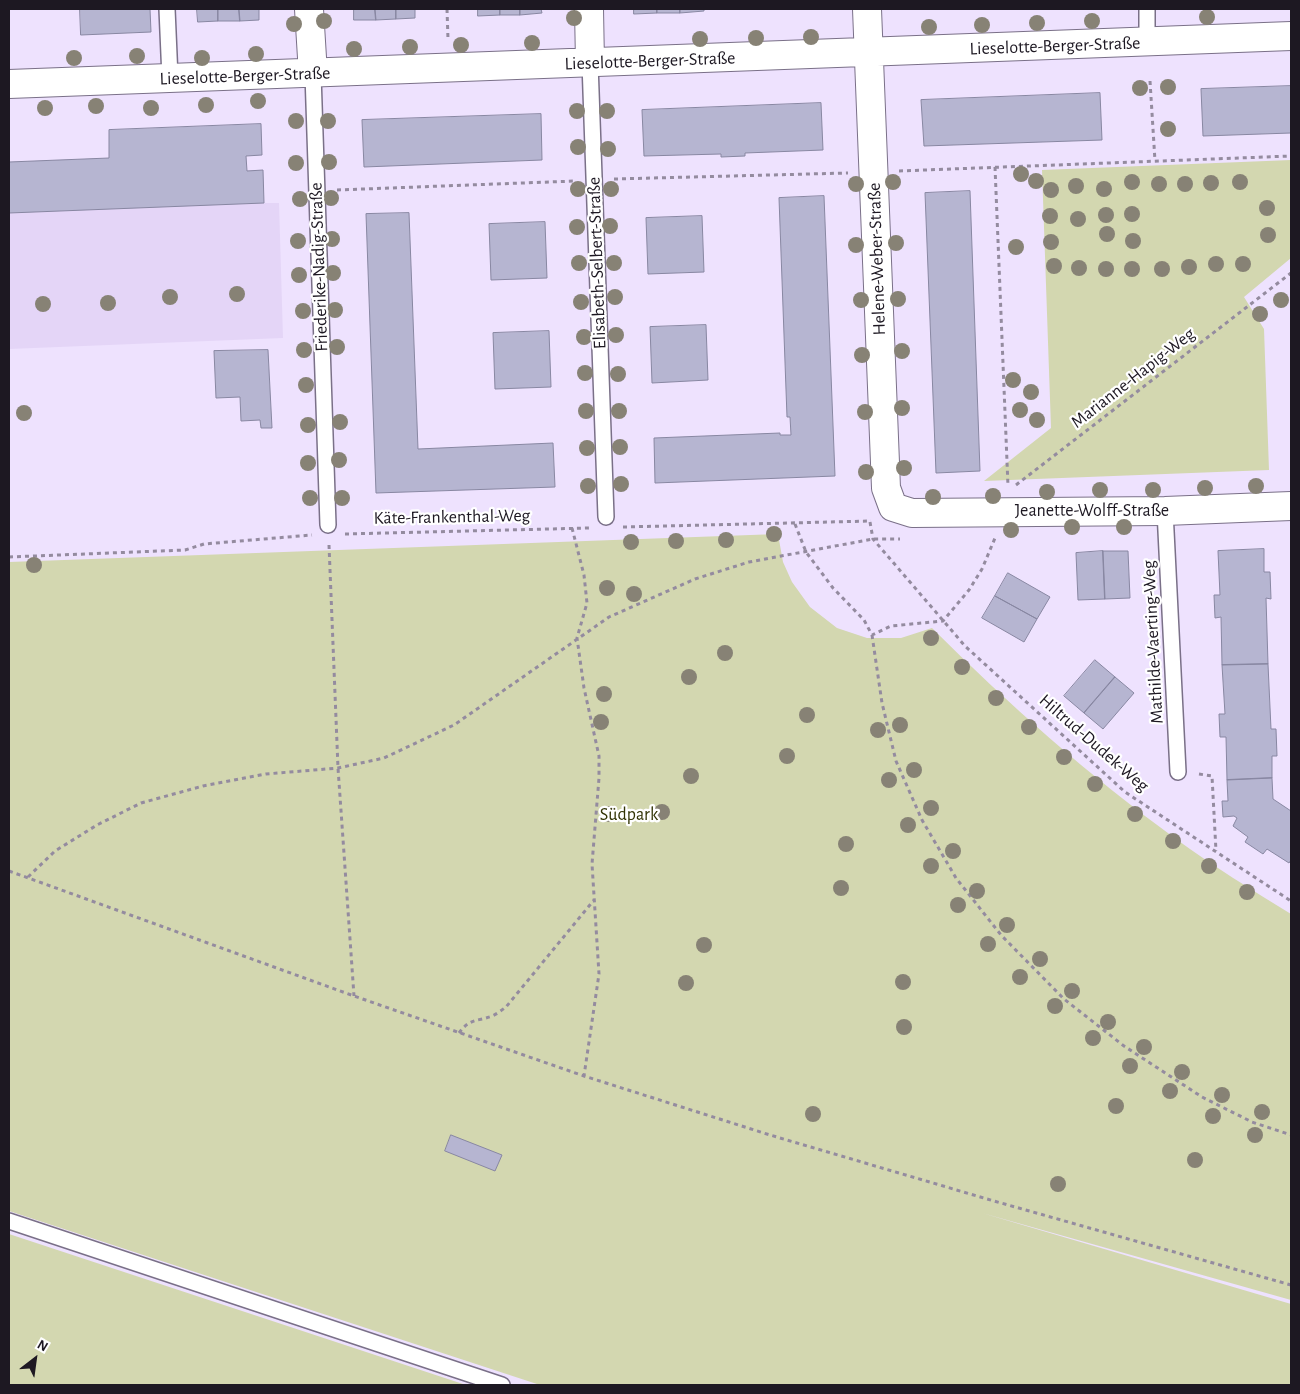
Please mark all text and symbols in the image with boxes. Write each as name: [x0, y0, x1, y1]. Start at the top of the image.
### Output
street label: Lieselotte-Berger-Straße: [969, 32, 1141, 60]
street label: Lieselotte-Berger-Straße: [564, 47, 736, 75]
street label: Lieselotte-Berger-Straße: [159, 62, 331, 90]
street label: Elisabeth-Selbert-Straße: [583, 177, 611, 349]
street label: Friederike-Nadig-Straße: [305, 182, 333, 352]
street label: Helene-Weber-Straße: [864, 182, 890, 336]
street label: Marianne-Hapig-Weg: [1067, 323, 1199, 433]
street label: Jeanette-Wolff-Straße: [1015, 500, 1169, 522]
street label: Käte-Frankenthal-Weg: [374, 505, 530, 529]
street label: Mathilde-Vaerting-Weg: [1138, 560, 1168, 724]
street label: Hiltrud-Dudek-Weg: [1035, 689, 1153, 797]
park label: Südpark: [600, 804, 658, 826]
north arrow: [10, 1334, 60, 1384]
text: N: [35, 1338, 50, 1355]

